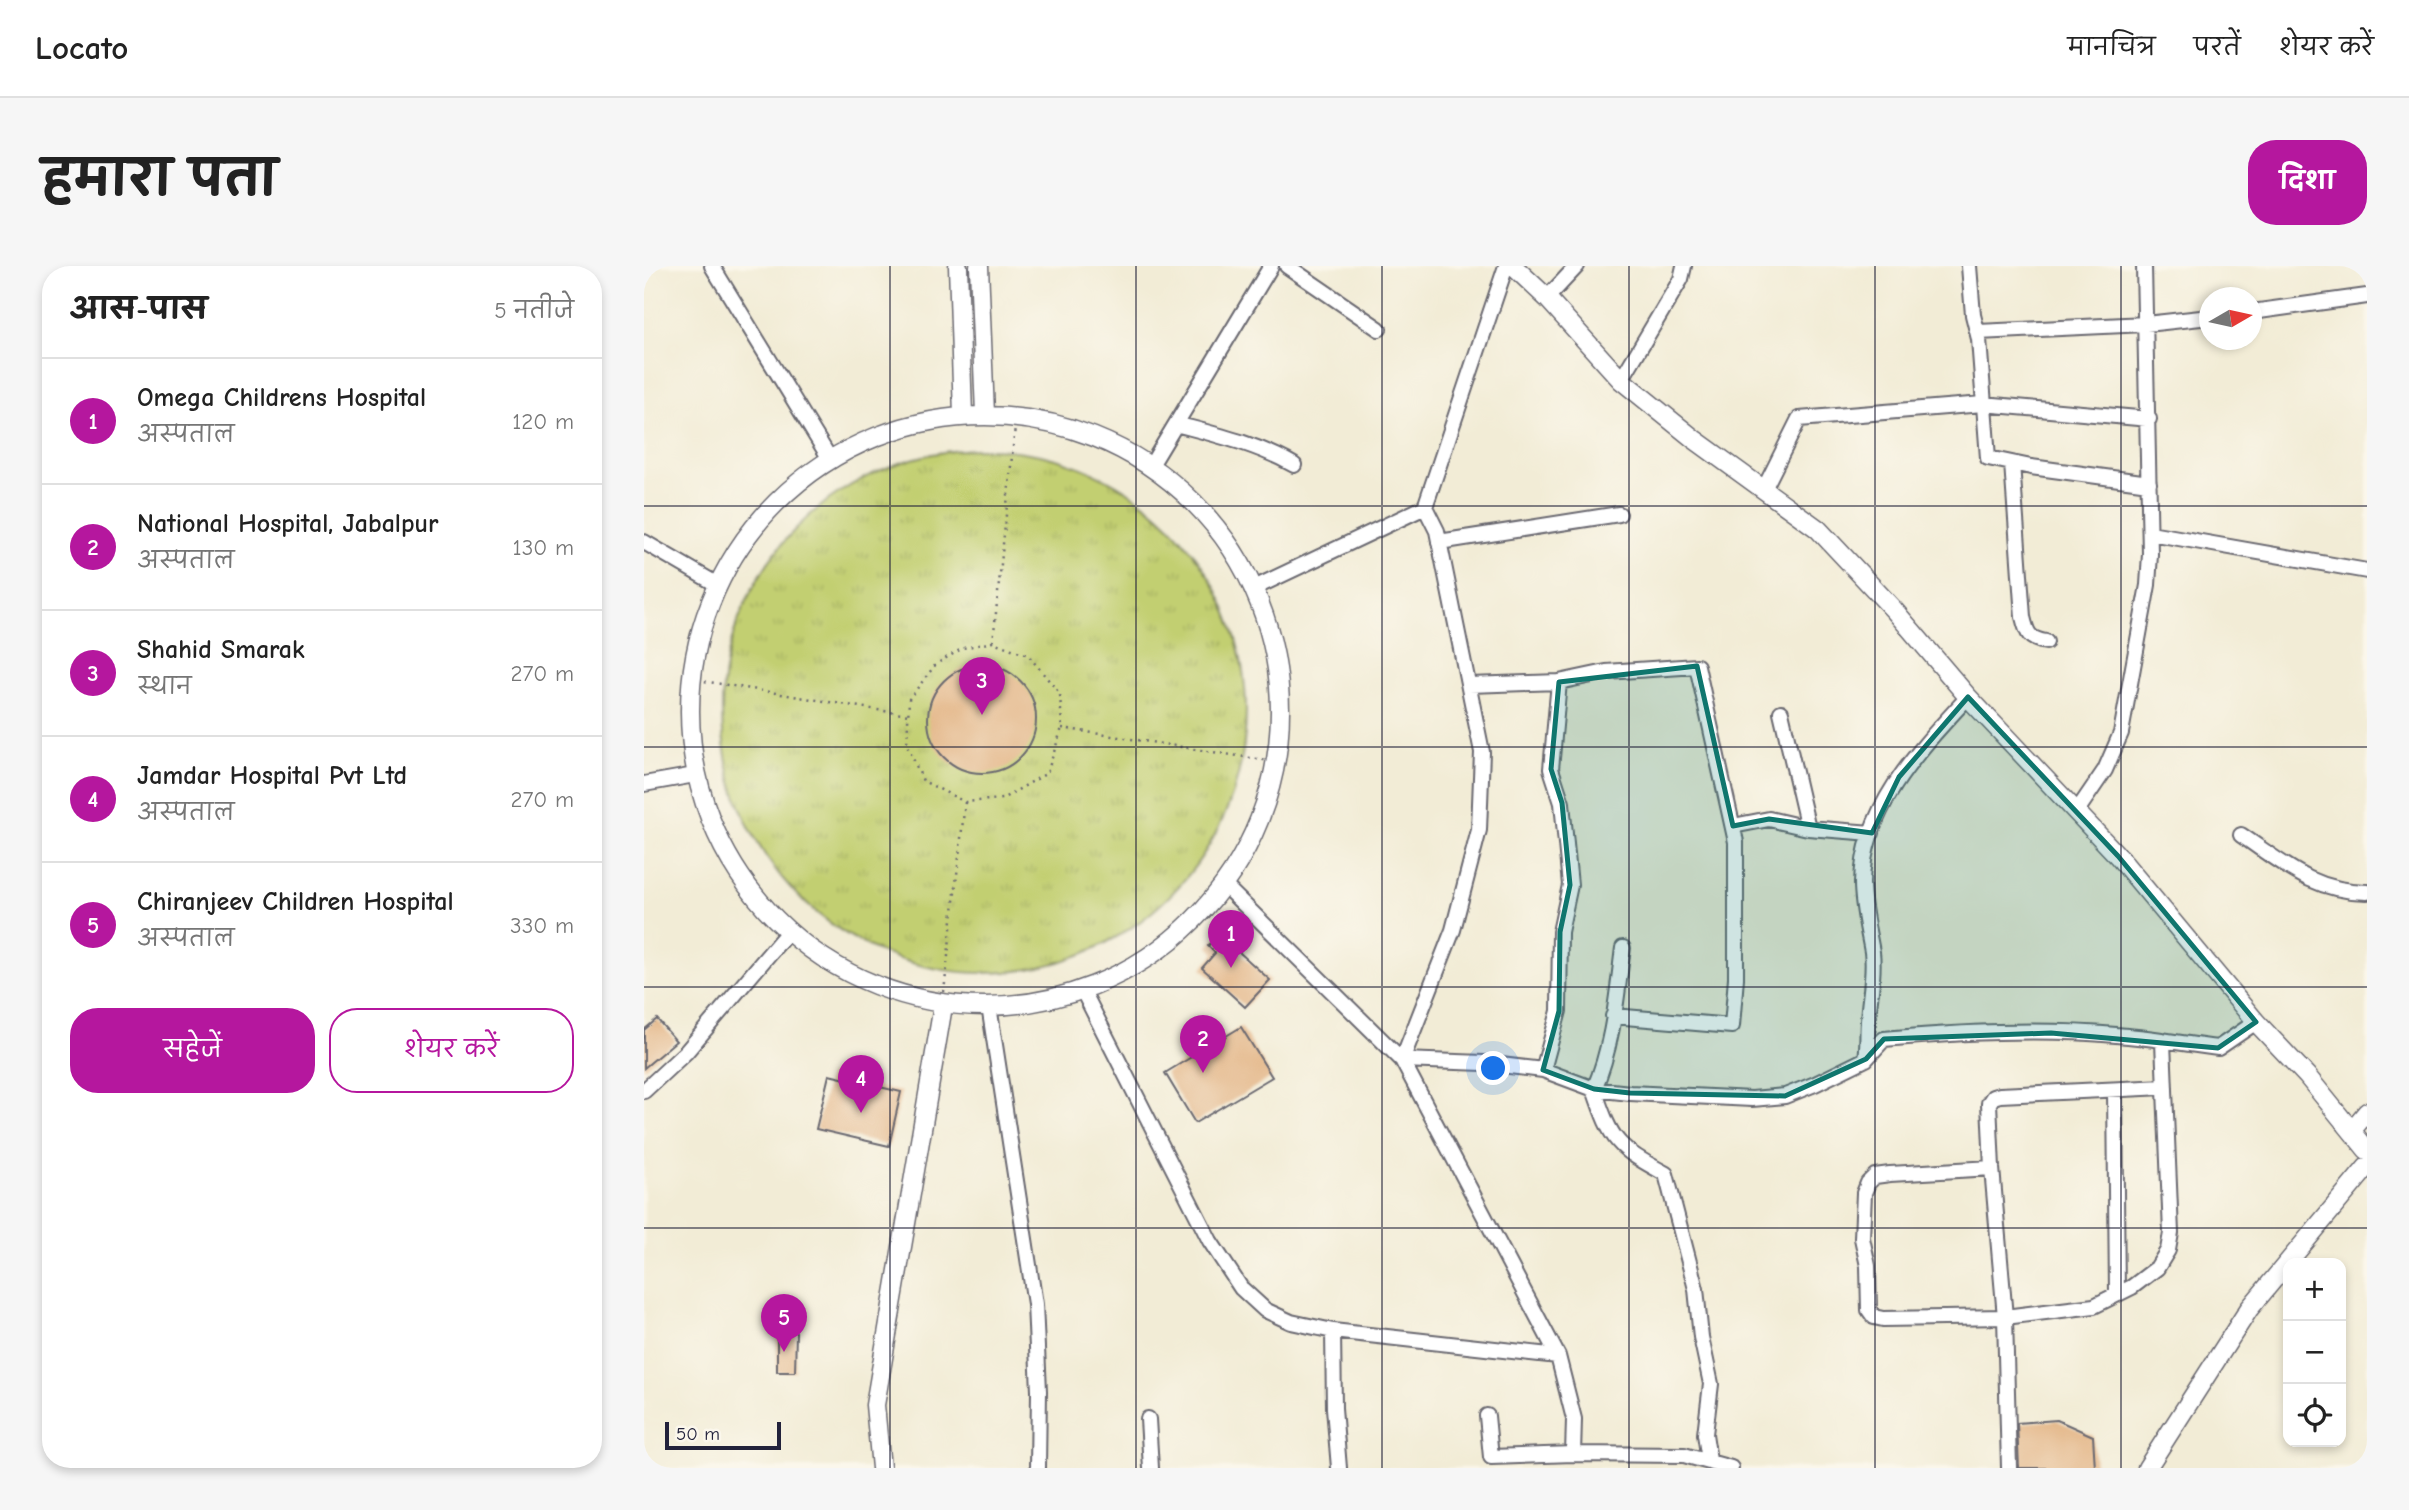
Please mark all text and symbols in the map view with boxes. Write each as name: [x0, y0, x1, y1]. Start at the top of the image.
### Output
text: Locato: [35, 29, 128, 67]
text: मानचित्र: [2068, 33, 2156, 61]
text: परतें: [2194, 33, 2241, 61]
text: शेयर करें: [2279, 33, 2374, 61]
button: दिशा: [2248, 140, 2367, 225]
text: हमारा पता: [42, 151, 277, 207]
north arrow: [2199, 287, 2262, 350]
text: आस-पास: [70, 292, 207, 327]
text: 5 नतीजे: [494, 297, 574, 324]
text: Omega Childrens Hospital: [137, 383, 426, 413]
text: 1: [88, 408, 98, 435]
text: 120 m: [512, 408, 574, 435]
text: अस्पताल: [137, 421, 235, 448]
text: National Hospital, Jabalpur: [137, 509, 439, 539]
text: 2: [87, 534, 99, 561]
text: 130 m: [513, 534, 574, 561]
text: अस्पताल: [137, 547, 235, 574]
text: Shahid Smarak: [137, 635, 305, 665]
pin: 3: [959, 657, 1005, 715]
text: 3: [87, 660, 99, 687]
text: 270 m: [510, 660, 574, 687]
text: स्थान: [137, 673, 192, 700]
text: Jamdar Hospital Pvt Ltd: [137, 761, 407, 791]
text: 4: [88, 786, 98, 813]
text: 270 m: [510, 786, 574, 813]
text: अस्पताल: [137, 799, 235, 826]
text: Chiranjeev Children Hospital: [137, 887, 454, 917]
pin: 1: [1208, 910, 1254, 968]
text: 5: [87, 912, 99, 939]
text: 330 m: [510, 912, 574, 939]
text: अस्पताल: [137, 925, 235, 952]
button: सहेजें: [70, 1008, 315, 1093]
button: शेयर करें: [329, 1008, 574, 1093]
pin: 2: [1180, 1015, 1226, 1073]
your location: [1476, 1051, 1510, 1085]
pin: 4: [838, 1055, 884, 1113]
map controls: [2283, 1258, 2346, 1447]
button: +: [2283, 1258, 2346, 1321]
pin: 5: [761, 1294, 807, 1352]
button: −: [2283, 1321, 2346, 1384]
button: locate: [2283, 1384, 2346, 1447]
scale bar: [665, 1419, 780, 1451]
text: 50 m: [676, 1423, 720, 1445]

